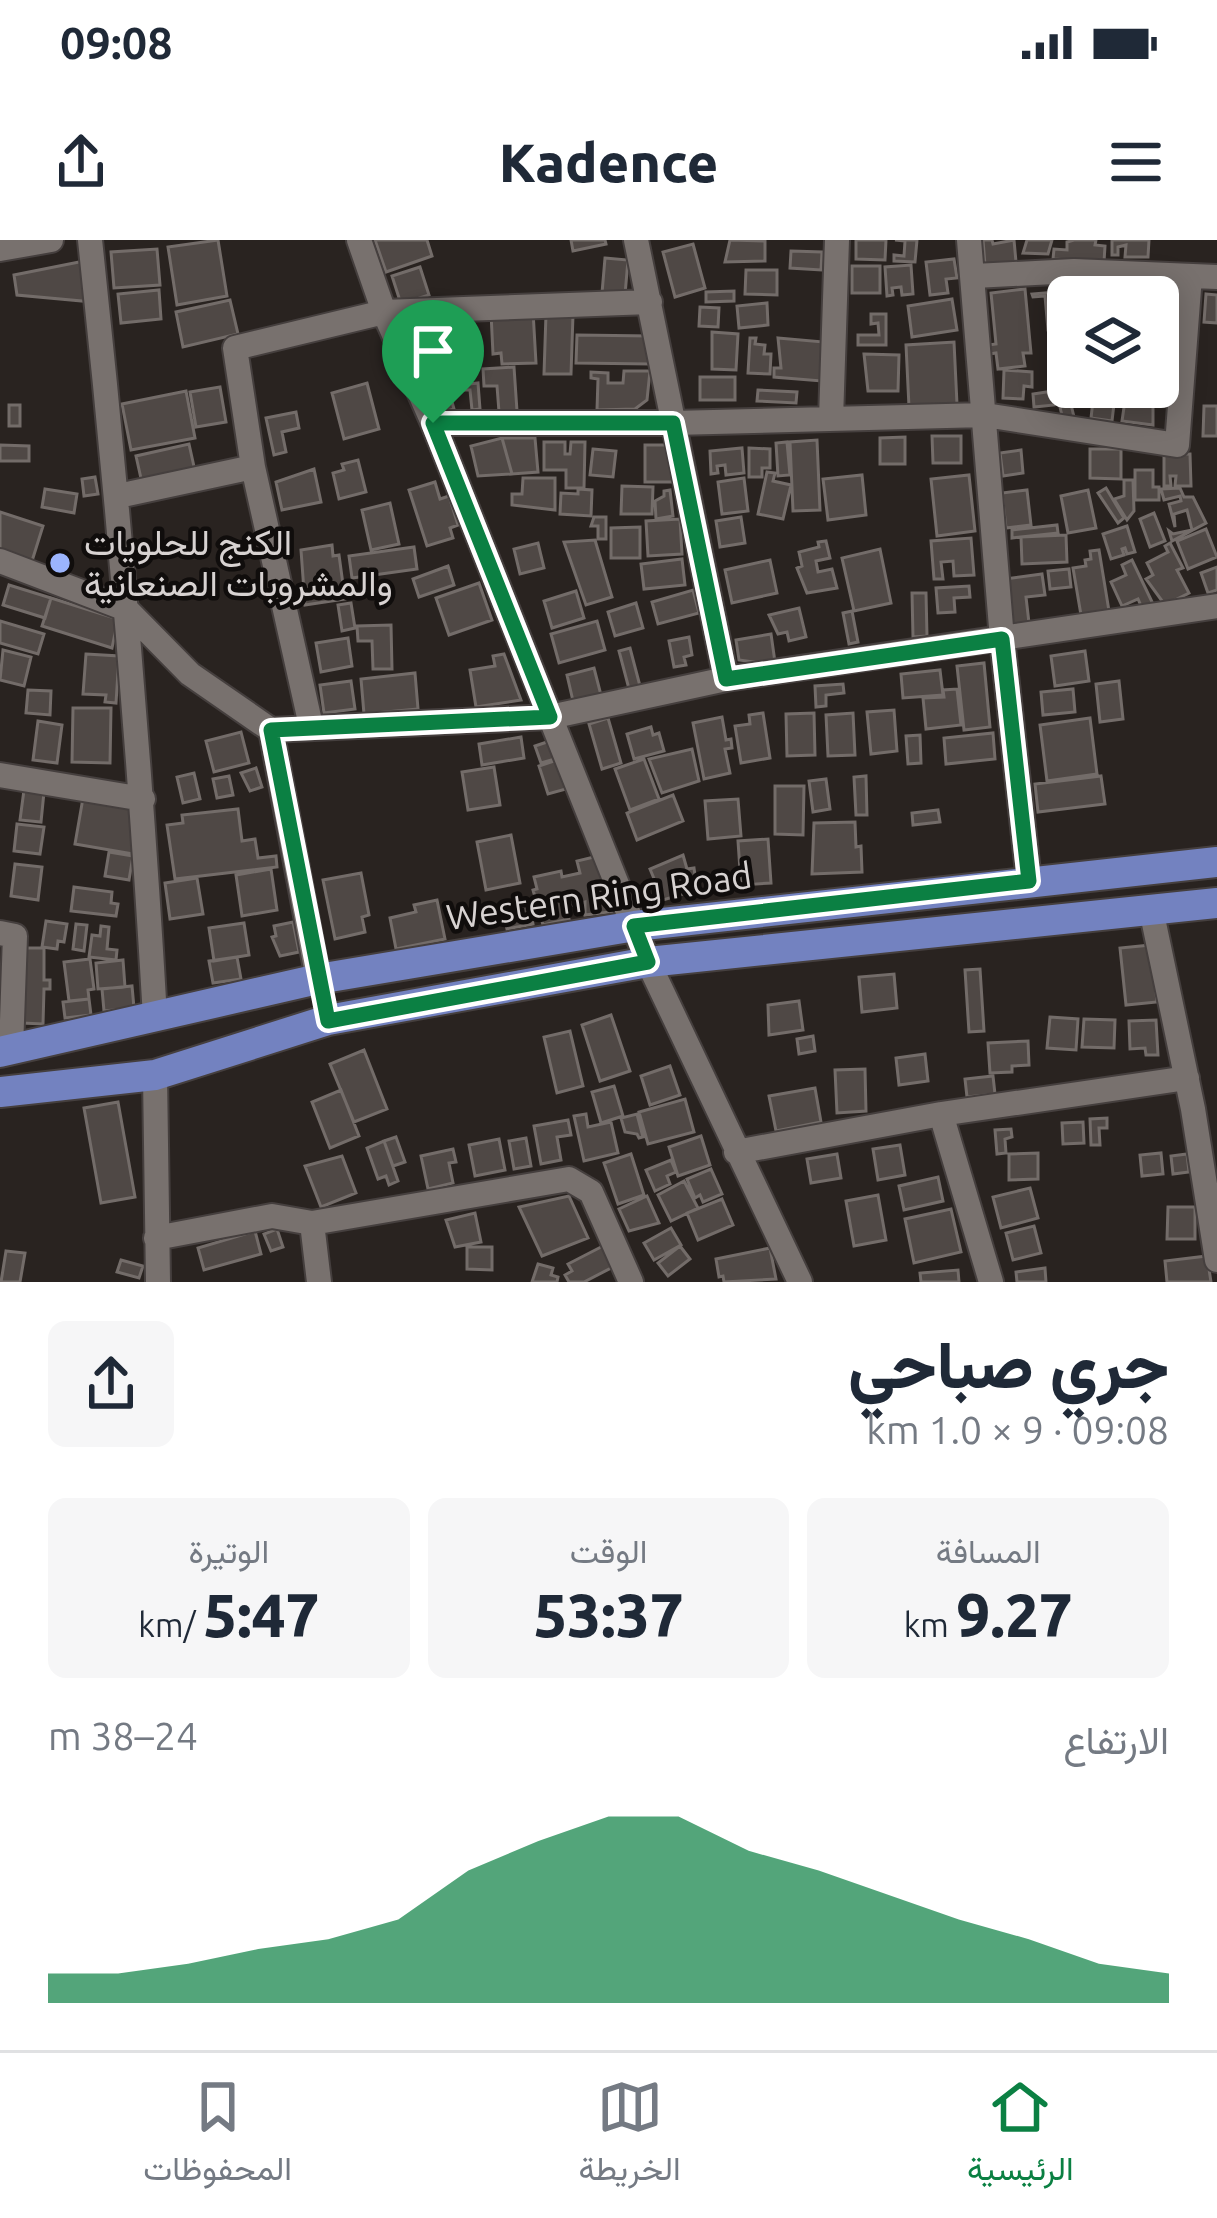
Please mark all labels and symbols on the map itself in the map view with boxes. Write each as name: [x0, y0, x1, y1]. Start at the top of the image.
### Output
pin: [382, 300, 484, 423]
place label: الكنج للحلويات والمشروبات الصنعانية: [84, 521, 393, 606]
marker: الكنج للحلويات والمشروبات الصنعانية: [47, 550, 73, 576]
street label: Western Ring Road: [443, 854, 754, 937]

